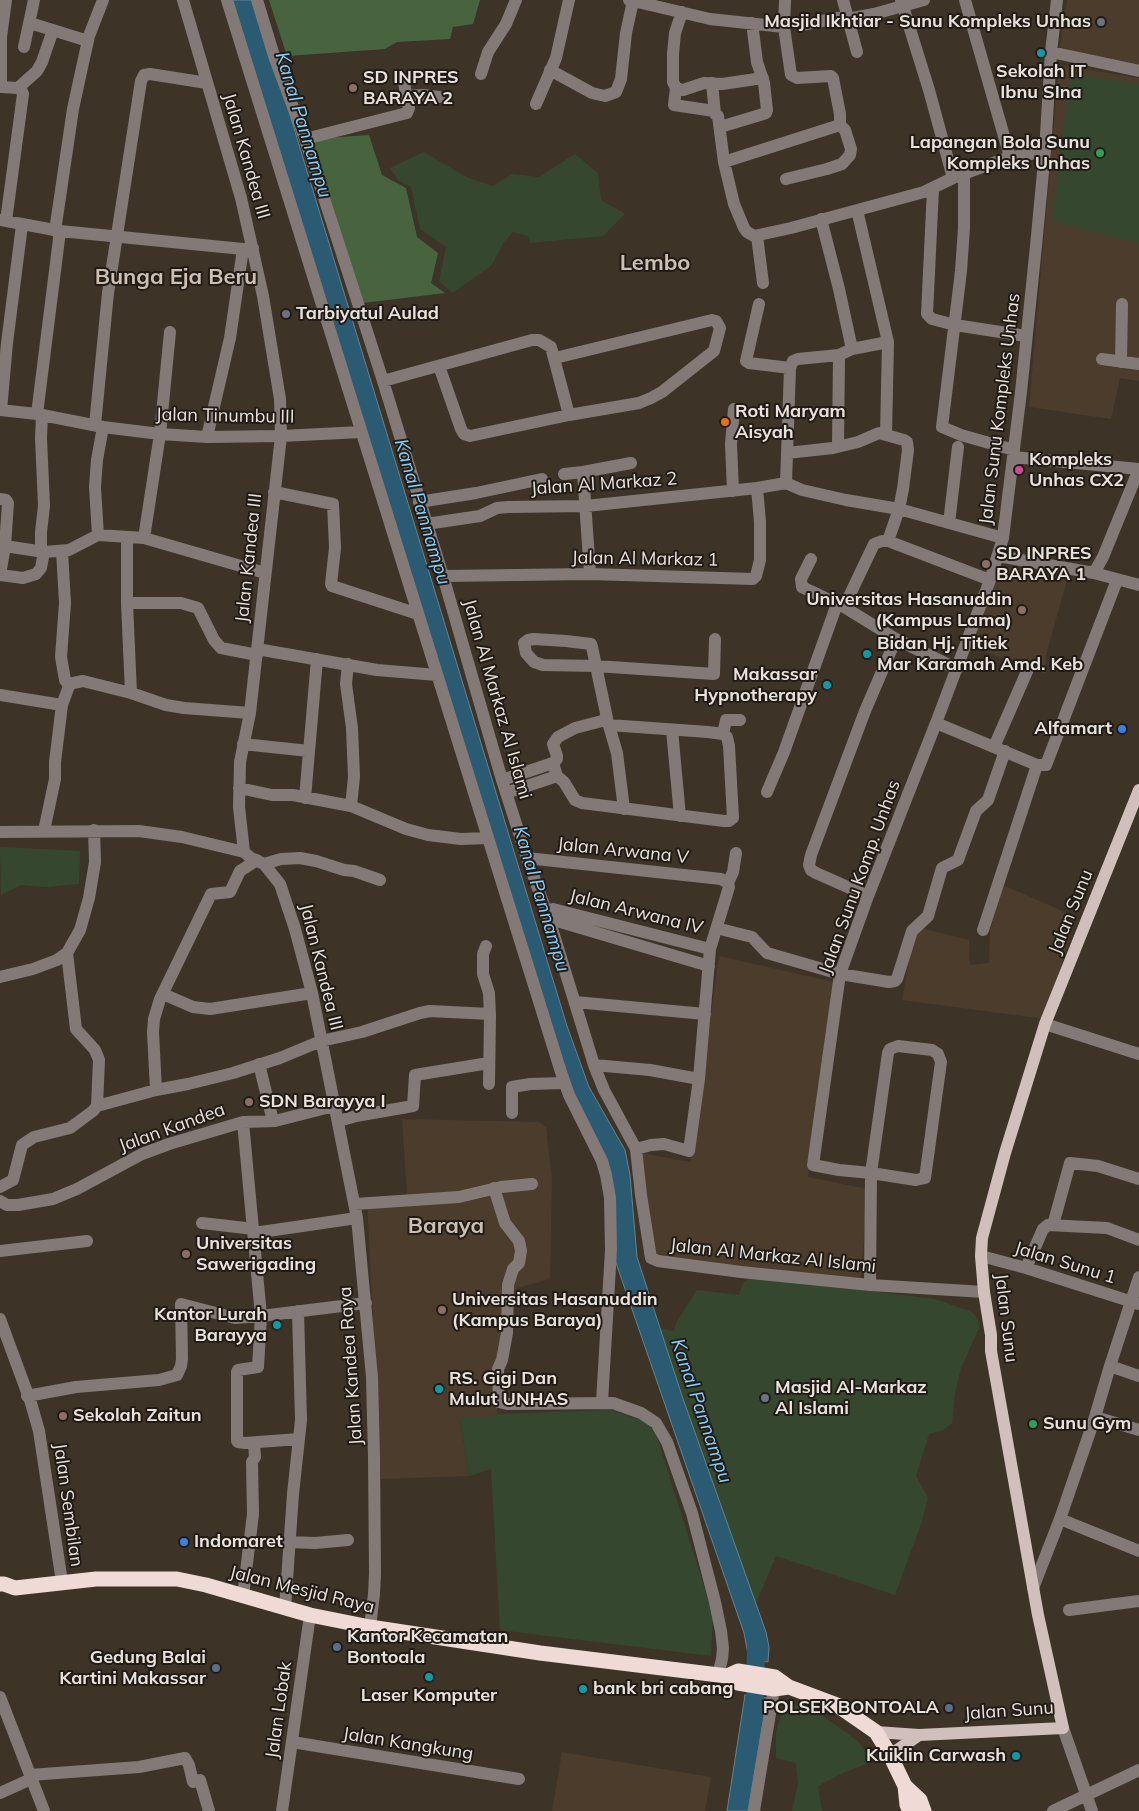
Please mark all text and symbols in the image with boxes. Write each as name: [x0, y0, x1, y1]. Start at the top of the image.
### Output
place label: Masjid Ikhtiar - Sunu Kompleks Unhas: [764, 11, 1091, 33]
marker: Masjid Ikhtiar - Sunu Kompleks Unhas: [1095, 16, 1107, 28]
marker: Sekolah IT Ibnu SIna: [1035, 47, 1047, 59]
water label: Kanal Pannampu: [270, 49, 336, 201]
place label: Sekolah IT Ibnu SIna: [996, 61, 1086, 104]
place label: SD INPRES BARAYA 2: [363, 67, 459, 110]
marker: SD INPRES BARAYA 2: [347, 82, 359, 94]
street label: Jalan Kandea III: [218, 91, 274, 221]
place label: Lapangan Bola Sunu Kompleks Unhas: [910, 132, 1090, 174]
marker: Lapangan Bola Sunu Kompleks Unhas: [1094, 147, 1106, 159]
district label: Lembo: [620, 250, 690, 276]
district label: Bunga Eja Beru: [95, 264, 257, 290]
street label: Jalan Sunu Kompleks Unhas: [975, 292, 1025, 526]
place label: Tarbiyatul Aulad: [296, 303, 439, 325]
marker: Tarbiyatul Aulad: [280, 308, 292, 320]
place label: Roti Maryam Aisyah: [735, 401, 846, 444]
street label: Jalan Tinumbu III: [155, 404, 295, 428]
marker: Roti Maryam Aisyah: [719, 416, 731, 428]
water label: Kanal Pannampu: [389, 436, 455, 588]
place label: Kompleks Unhas CX2: [1029, 449, 1124, 492]
marker: Kompleks Unhas CX2: [1013, 464, 1025, 476]
street label: Jalan Al Markaz 2: [530, 468, 678, 500]
street label: Jalan Kandea III: [231, 492, 267, 624]
place label: SD INPRES BARAYA 1: [996, 543, 1092, 586]
street label: Jalan Al Markaz 1: [571, 547, 719, 571]
marker: SD INPRES BARAYA 1: [980, 558, 992, 570]
place label: Universitas Hasanuddin (Kampus Lama): [806, 589, 1012, 632]
street label: Jalan Al Markaz Al Islami: [458, 597, 536, 801]
marker: Universitas Hasanuddin (Kampus Lama): [1016, 604, 1028, 616]
place label: Bidan Hj. Titiek Mar Karamah Amd. Keb: [877, 633, 1083, 676]
marker: Bidan Hj. Titiek Mar Karamah Amd. Keb: [861, 648, 873, 660]
place label: Makassar Hypnotherapy: [694, 664, 817, 706]
marker: Makassar Hypnotherapy: [821, 679, 833, 691]
place label: Alfamart: [1034, 718, 1112, 740]
marker: Alfamart: [1116, 723, 1128, 735]
street label: Jalan Sunu Komp. Unhas: [815, 777, 905, 977]
water label: Kanal Pannampu: [508, 823, 574, 975]
street label: Jalan Arwana V: [556, 833, 690, 869]
street label: Jalan Sunu: [1044, 866, 1098, 958]
street label: Jalan Arwana IV: [567, 885, 705, 939]
street label: Jalan Kandea III: [295, 901, 347, 1033]
place label: SDN Barayya I: [259, 1091, 386, 1113]
marker: SDN Barayya I: [243, 1096, 255, 1108]
street label: Jalan Kandea: [116, 1099, 228, 1157]
district label: Baraya: [408, 1213, 484, 1239]
place label: Universitas Sawerigading: [196, 1233, 316, 1276]
street label: Jalan Al Markaz Al Islami: [669, 1234, 877, 1278]
street label: Jalan Sunu 1: [1012, 1237, 1118, 1289]
marker: Universitas Sawerigading: [180, 1248, 192, 1260]
street label: Jalan Sunu: [990, 1272, 1022, 1364]
street label: Jalan Kandea Raya: [335, 1286, 367, 1446]
place label: Universitas Hasanuddin (Kampus Baraya): [452, 1289, 658, 1332]
place label: Kantor Lurah Barayya: [154, 1304, 267, 1346]
marker: Universitas Hasanuddin (Kampus Baraya): [436, 1304, 448, 1316]
marker: Kantor Lurah Barayya: [271, 1319, 283, 1331]
water label: Kanal Pannampu: [666, 1336, 736, 1486]
place label: RS. Gigi Dan Mulut UNHAS: [449, 1368, 568, 1410]
place label: Masjid Al-Markaz Al Islami: [775, 1377, 927, 1420]
marker: RS. Gigi Dan Mulut UNHAS: [433, 1383, 445, 1395]
marker: Masjid Al-Markaz Al Islami: [759, 1392, 771, 1404]
place label: Sekolah Zaitun: [73, 1405, 202, 1427]
marker: Sekolah Zaitun: [57, 1410, 69, 1422]
place label: Sunu Gym: [1043, 1413, 1131, 1435]
marker: Sunu Gym: [1027, 1418, 1039, 1430]
street label: Jalan Sembilan: [49, 1442, 87, 1568]
place label: Indomaret: [194, 1531, 283, 1553]
marker: Indomaret: [178, 1536, 190, 1548]
street label: Jalan Mesjid Raya: [227, 1562, 377, 1618]
place label: Kantor Kecamatan Bontoala: [347, 1626, 508, 1668]
marker: Kantor Kecamatan Bontoala: [331, 1641, 343, 1653]
place label: Gedung Balai Kartini Makassar: [59, 1647, 206, 1690]
street label: Jalan Lobak: [261, 1660, 297, 1760]
marker: Gedung Balai Kartini Makassar: [210, 1662, 222, 1674]
marker: Laser Komputer: [423, 1671, 435, 1683]
place label: bank bri cabang: [593, 1678, 733, 1700]
marker: bank bri cabang: [577, 1683, 589, 1695]
place label: Laser Komputer: [361, 1685, 497, 1707]
place label: POLSEK BONTOALA: [763, 1697, 939, 1719]
street label: Jalan Sunu: [964, 1697, 1054, 1725]
marker: POLSEK BONTOALA: [943, 1702, 955, 1714]
street label: Jalan Kangkung: [341, 1723, 475, 1765]
place label: Kuiklin Carwash: [866, 1745, 1006, 1767]
marker: Kuiklin Carwash: [1010, 1750, 1022, 1762]

